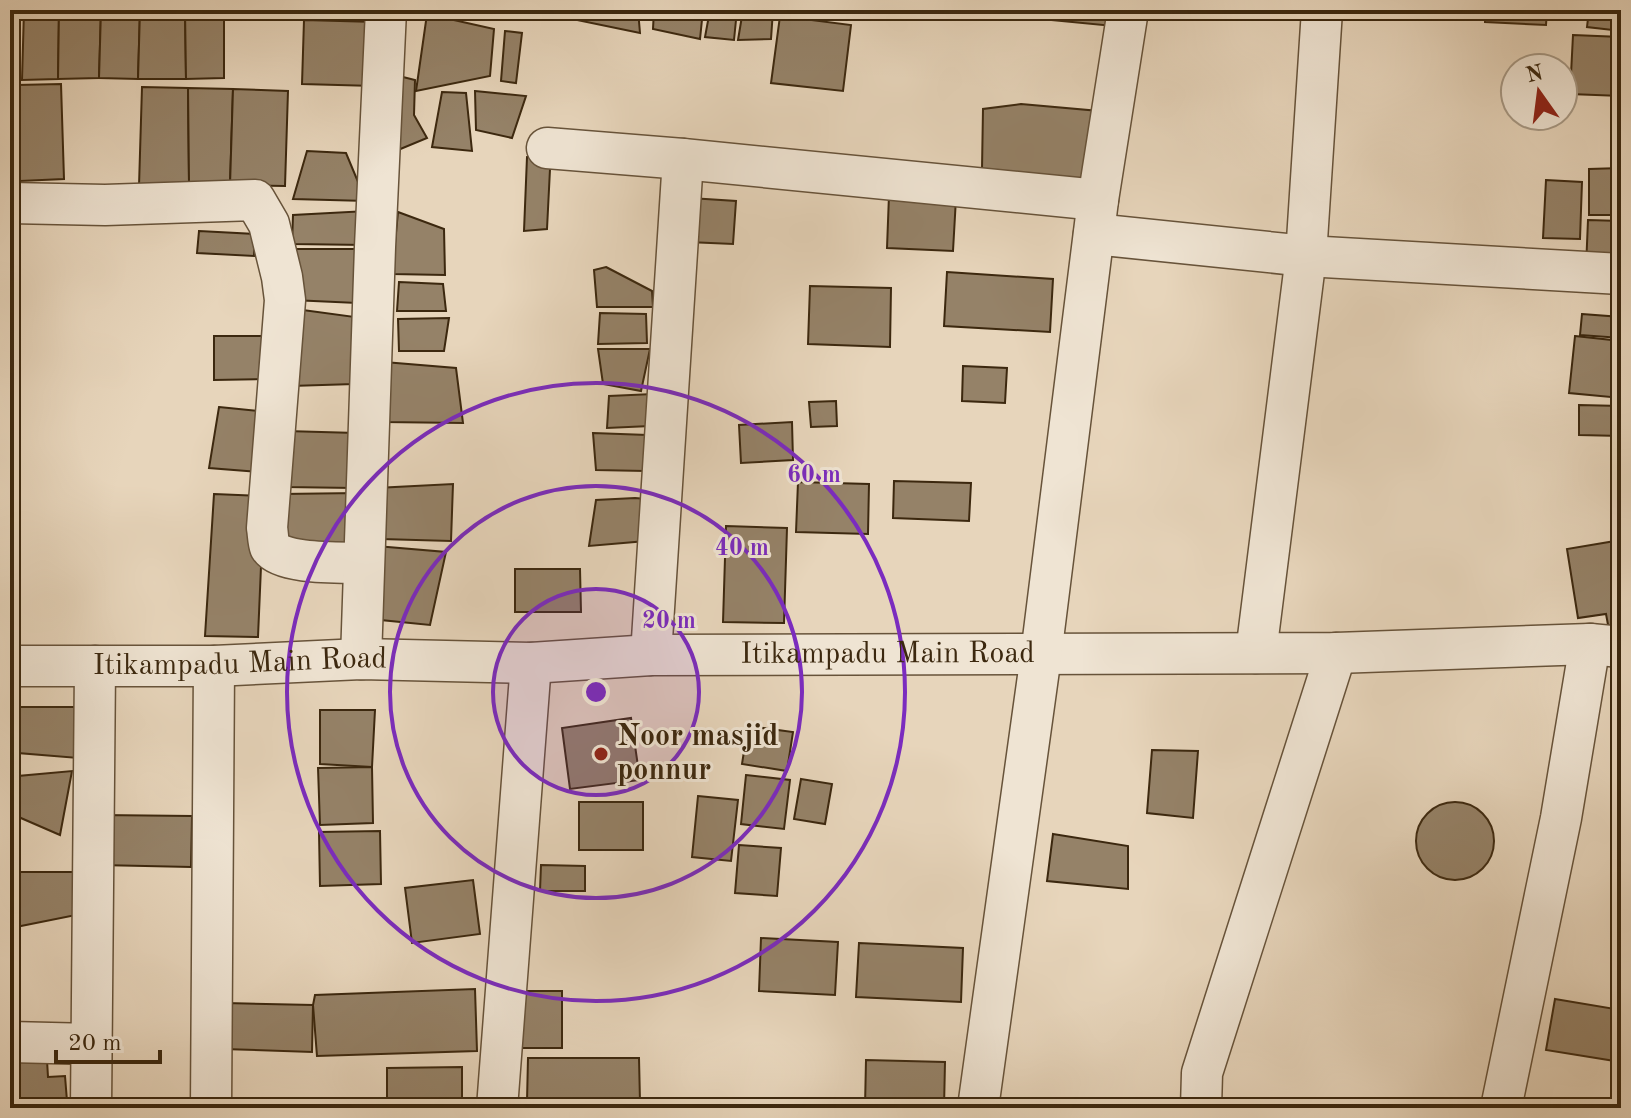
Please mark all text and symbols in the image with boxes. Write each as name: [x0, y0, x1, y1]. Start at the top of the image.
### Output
north arrow: [1499, 52, 1579, 132]
text: N: [1524, 62, 1546, 87]
text: 60 m: [787, 464, 841, 488]
text: 40 m: [715, 537, 769, 561]
text: 20 m: [642, 610, 696, 634]
street label: Itikampadu Main Road: [740, 639, 1035, 670]
street label: Itikampadu Main Road: [93, 644, 388, 681]
centre of rings: [582, 678, 610, 706]
place label: Noor masjid ponnur: [617, 722, 778, 786]
marker: Noor masjid ponnur: [592, 745, 610, 763]
scale bar: [56, 1014, 160, 1064]
text: 20 m: [68, 1032, 122, 1056]

